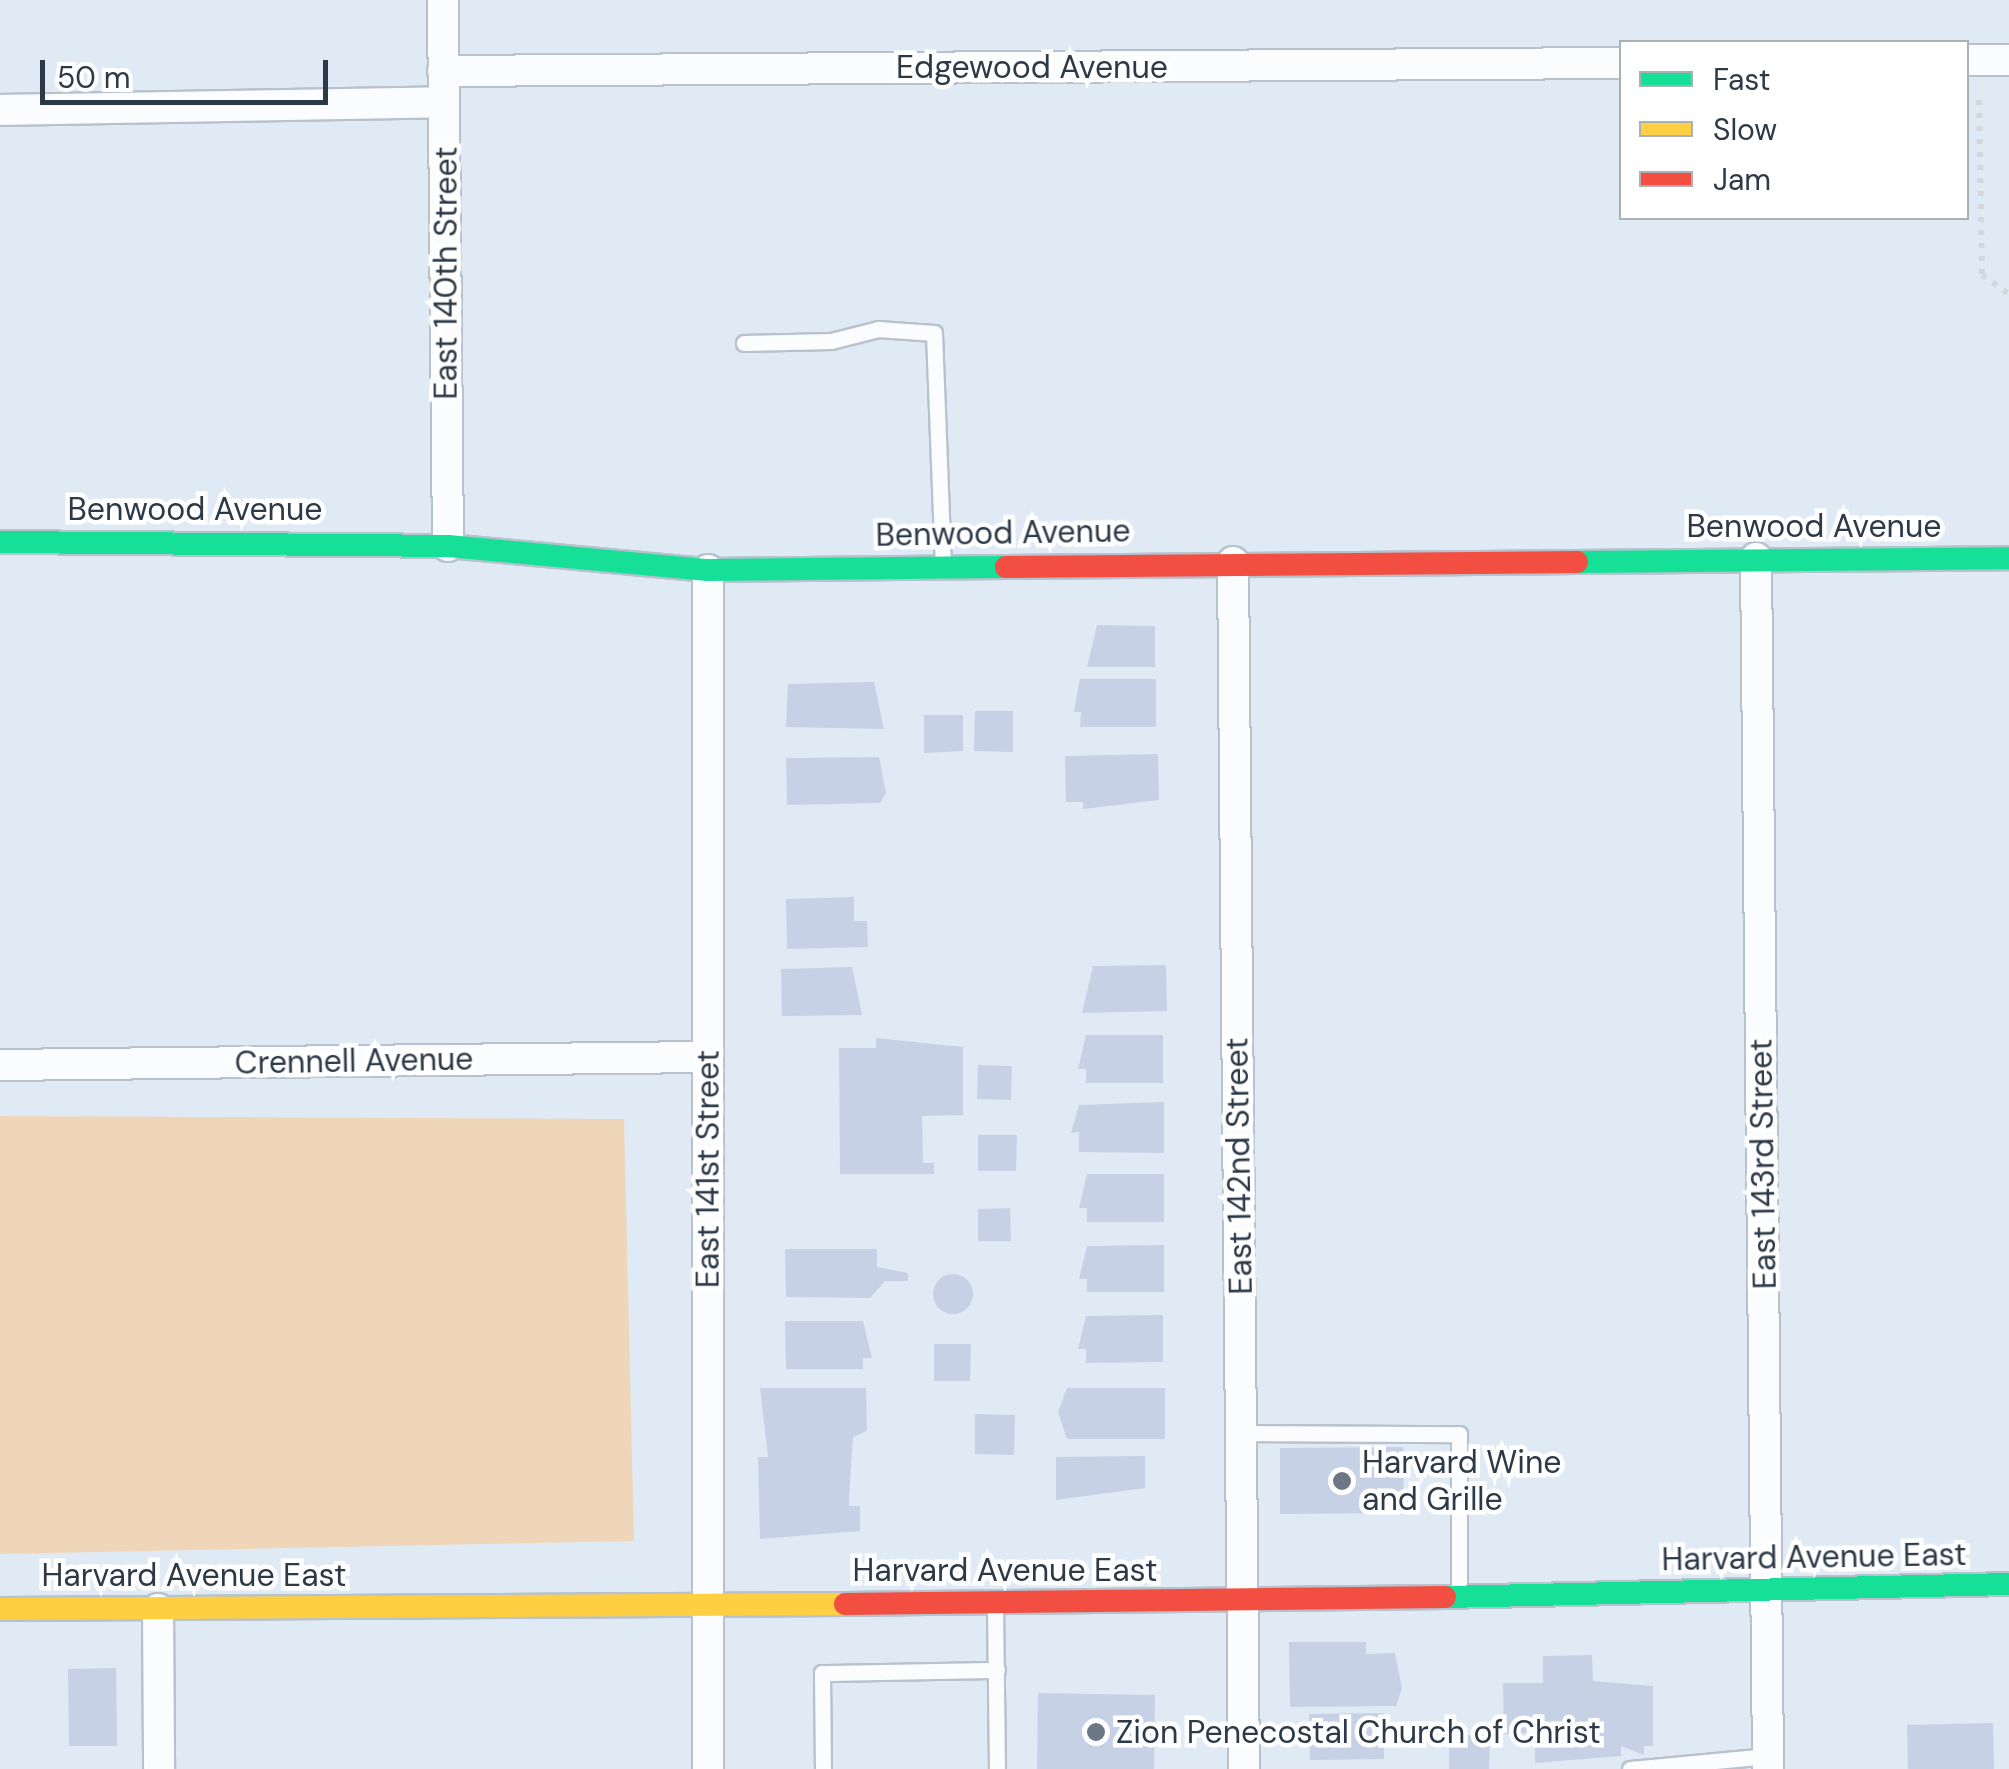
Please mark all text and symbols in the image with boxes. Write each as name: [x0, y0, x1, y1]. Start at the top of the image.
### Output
scale bar: [45, 40, 332, 102]
legend: [1619, 40, 1969, 220]
street label: Edgewood Avenue: [896, 48, 1168, 86]
text: 50 m: [57, 58, 131, 97]
text: Fast: [1713, 60, 1771, 99]
text: Slow: [1713, 110, 1777, 149]
street label: East 140th Street: [427, 146, 465, 400]
text: Jam: [1713, 160, 1771, 199]
street label: Benwood Avenue: [68, 490, 322, 528]
street label: Benwood Avenue: [1687, 507, 1941, 545]
street label: Benwood Avenue: [875, 512, 1131, 554]
street label: East 142nd Street: [1218, 1037, 1260, 1295]
street label: East 143rd Street: [1742, 1038, 1784, 1290]
street label: Crennell Avenue: [234, 1040, 474, 1082]
street label: East 141st Street: [689, 1050, 727, 1288]
place label: Harvard Wine and Grille: [1362, 1444, 1562, 1519]
marker: Harvard Wine and Grille: [1331, 1470, 1353, 1492]
street label: Harvard Avenue East: [1661, 1535, 1967, 1579]
street label: Harvard Avenue East: [853, 1551, 1157, 1589]
street label: Harvard Avenue East: [42, 1556, 346, 1594]
place label: Zion Penecostal Church of Christ: [1116, 1713, 1601, 1751]
marker: Zion Penecostal Church of Christ: [1085, 1721, 1107, 1743]

